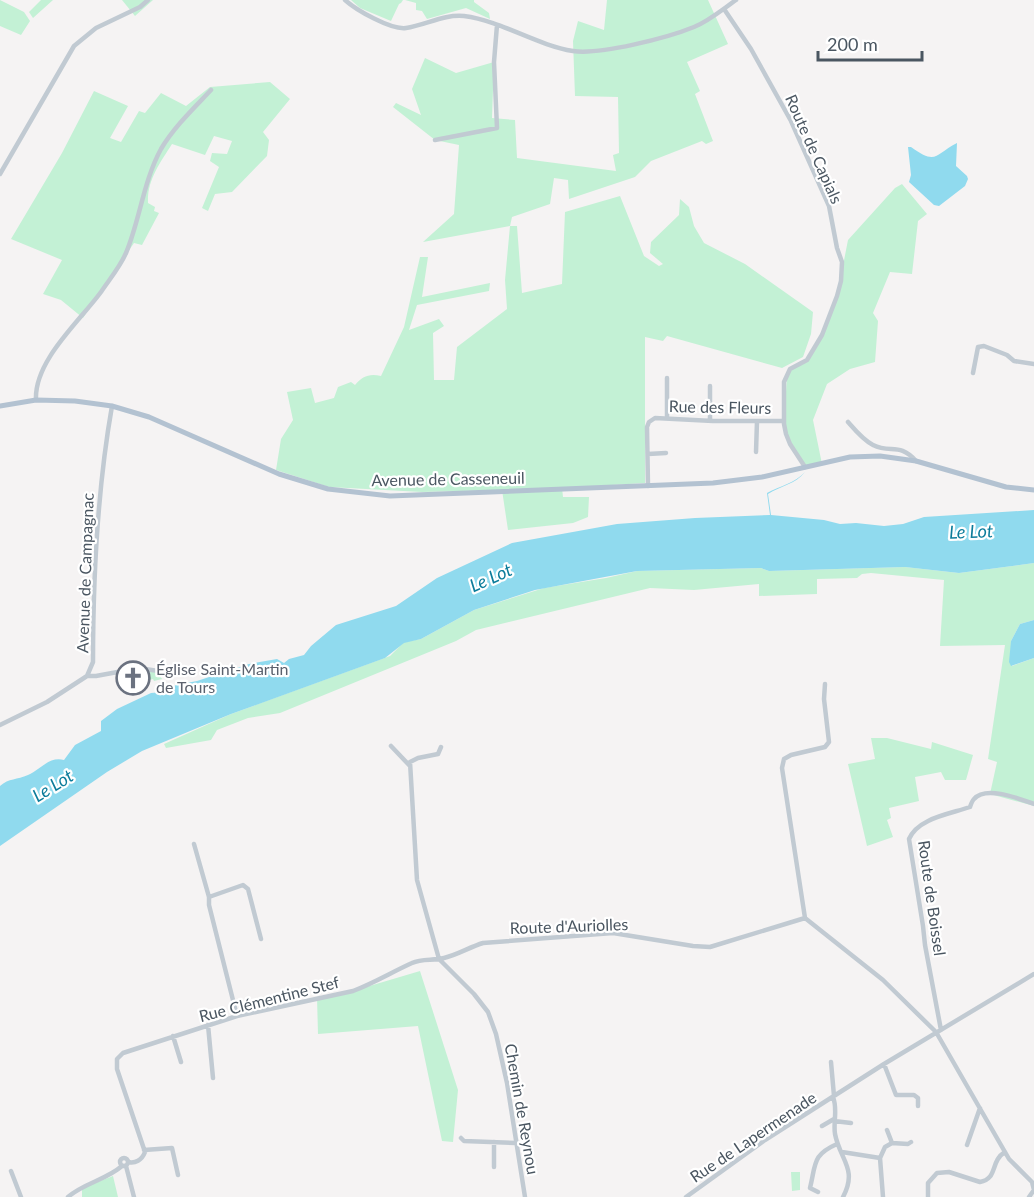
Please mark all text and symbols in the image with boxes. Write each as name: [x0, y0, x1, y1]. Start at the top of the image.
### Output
scale bar: [818, 24, 922, 62]
text: 200 m: [827, 33, 878, 55]
street label: Route de Capials: [782, 91, 847, 206]
street label: Rue des Fleurs: [669, 396, 771, 417]
street label: Avenue de Casseneuil: [371, 468, 525, 489]
street label: Avenue de Campagnac: [72, 492, 97, 653]
water label: Le Lot: [949, 519, 994, 543]
water label: Le Lot: [466, 558, 516, 596]
place label: Église Saint-Martin de Tours: [156, 659, 288, 696]
church icon: Église Saint-Martin de Tours: [115, 660, 151, 696]
water label: Le Lot: [28, 764, 78, 806]
street label: Route de Boissel: [915, 839, 950, 957]
street label: Route d'Auriolles: [510, 914, 628, 937]
street label: Rue Clémentine Stef: [197, 972, 341, 1025]
street label: Chemin de Reynou: [502, 1042, 543, 1176]
street label: Rue de Lapermenade: [686, 1087, 819, 1186]

